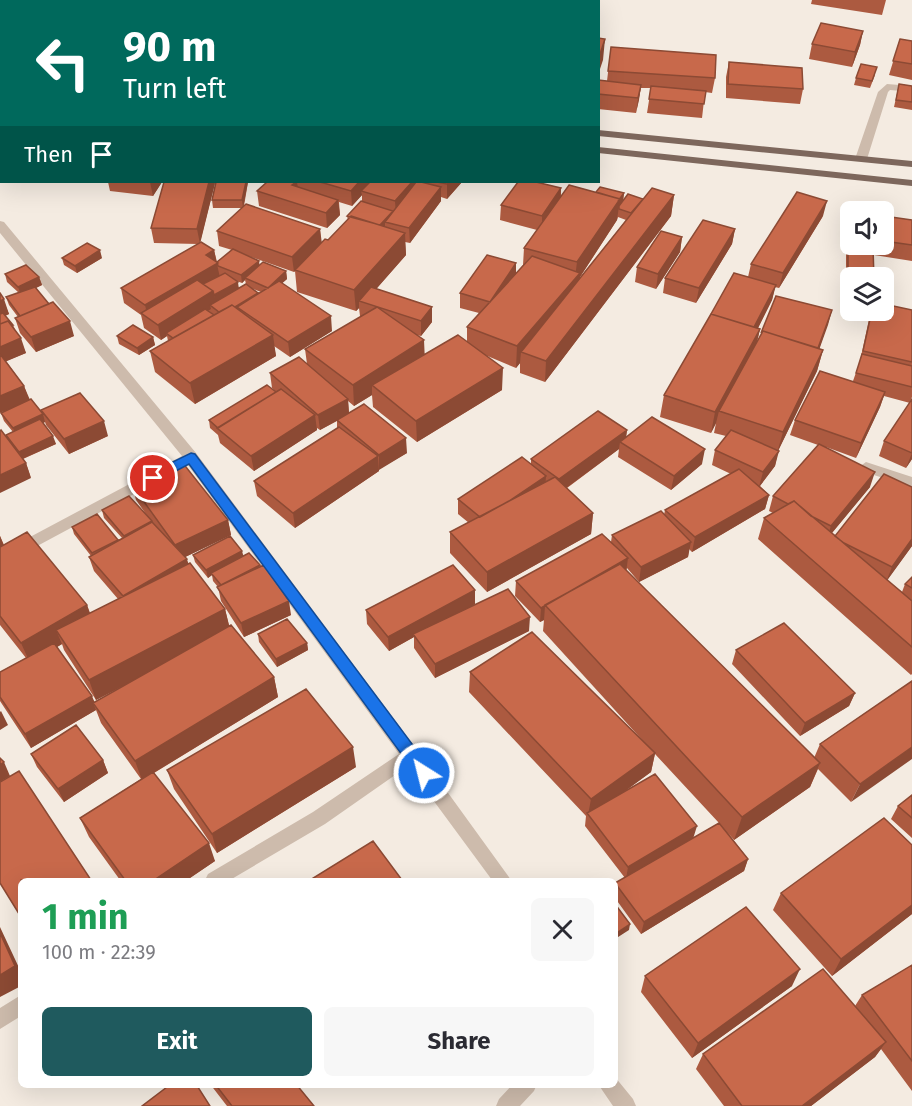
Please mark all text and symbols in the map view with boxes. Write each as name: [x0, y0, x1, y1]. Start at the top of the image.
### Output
text: 90 m: [123, 22, 217, 72]
icon: left: [24, 24, 102, 102]
text: Turn left: [123, 73, 226, 105]
icon: arrive: [85, 138, 118, 171]
text: Then: [24, 141, 73, 168]
map controls: [840, 201, 894, 321]
button: sound: [840, 201, 894, 255]
button: layers: [840, 267, 894, 321]
pin: [127, 452, 178, 503]
icon: arrive: [136, 461, 169, 494]
position arrow: [392, 741, 456, 805]
text: 1 min: [42, 895, 129, 939]
button: close: [531, 898, 594, 961]
text: 100 m · 22:39: [42, 940, 156, 964]
button: Exit: [42, 1007, 312, 1076]
button: Share: [324, 1007, 594, 1076]

